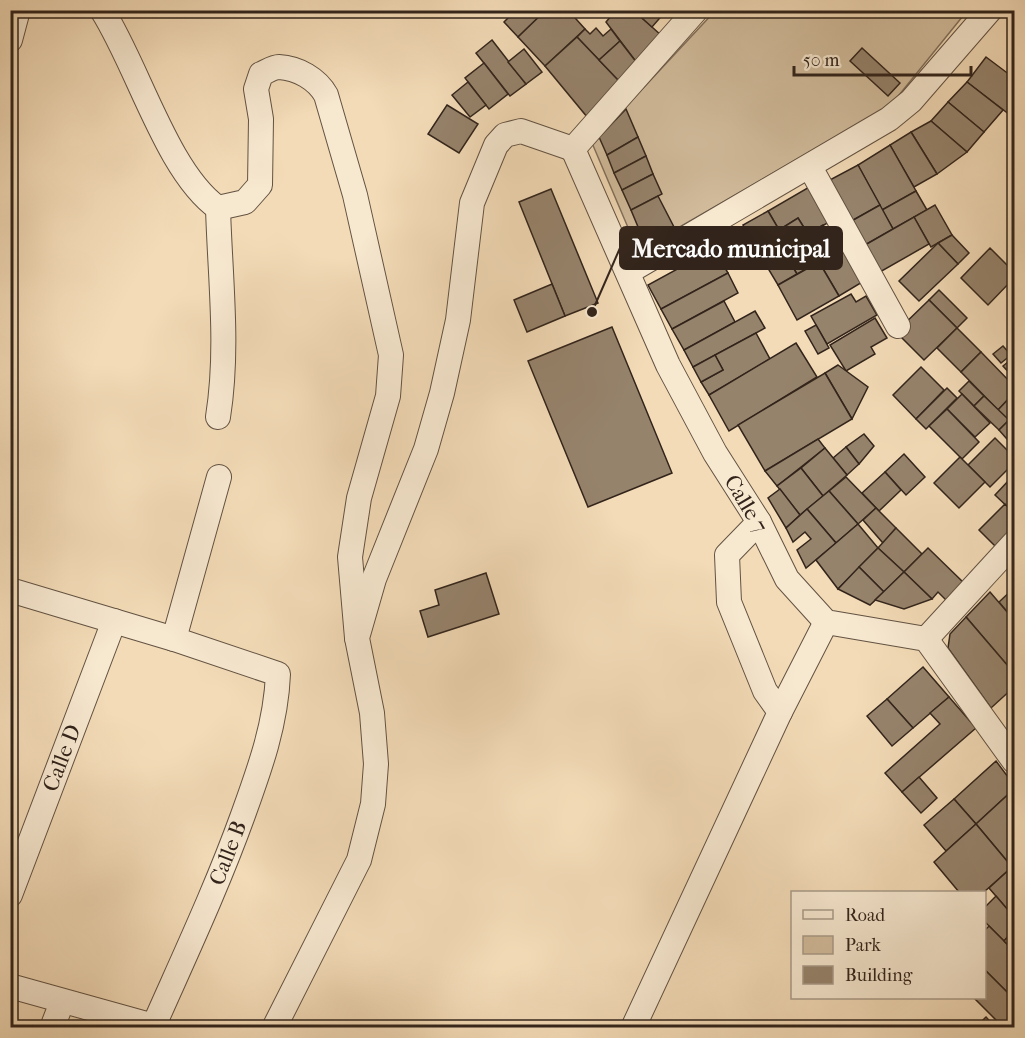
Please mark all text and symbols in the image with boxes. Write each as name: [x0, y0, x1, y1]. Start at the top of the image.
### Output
scale bar: [794, 39, 971, 77]
text: 50 m: [803, 50, 840, 71]
callout: Mercado municipal: [620, 227, 842, 269]
text: Mercado municipal: [632, 235, 831, 263]
street label: Calle 7: [719, 470, 773, 538]
street label: Calle D: [37, 721, 87, 795]
street label: Calle B: [204, 817, 252, 889]
legend: [791, 891, 986, 999]
text: Road: [845, 905, 885, 926]
text: Park: [845, 935, 882, 956]
text: Building: [845, 965, 913, 986]

